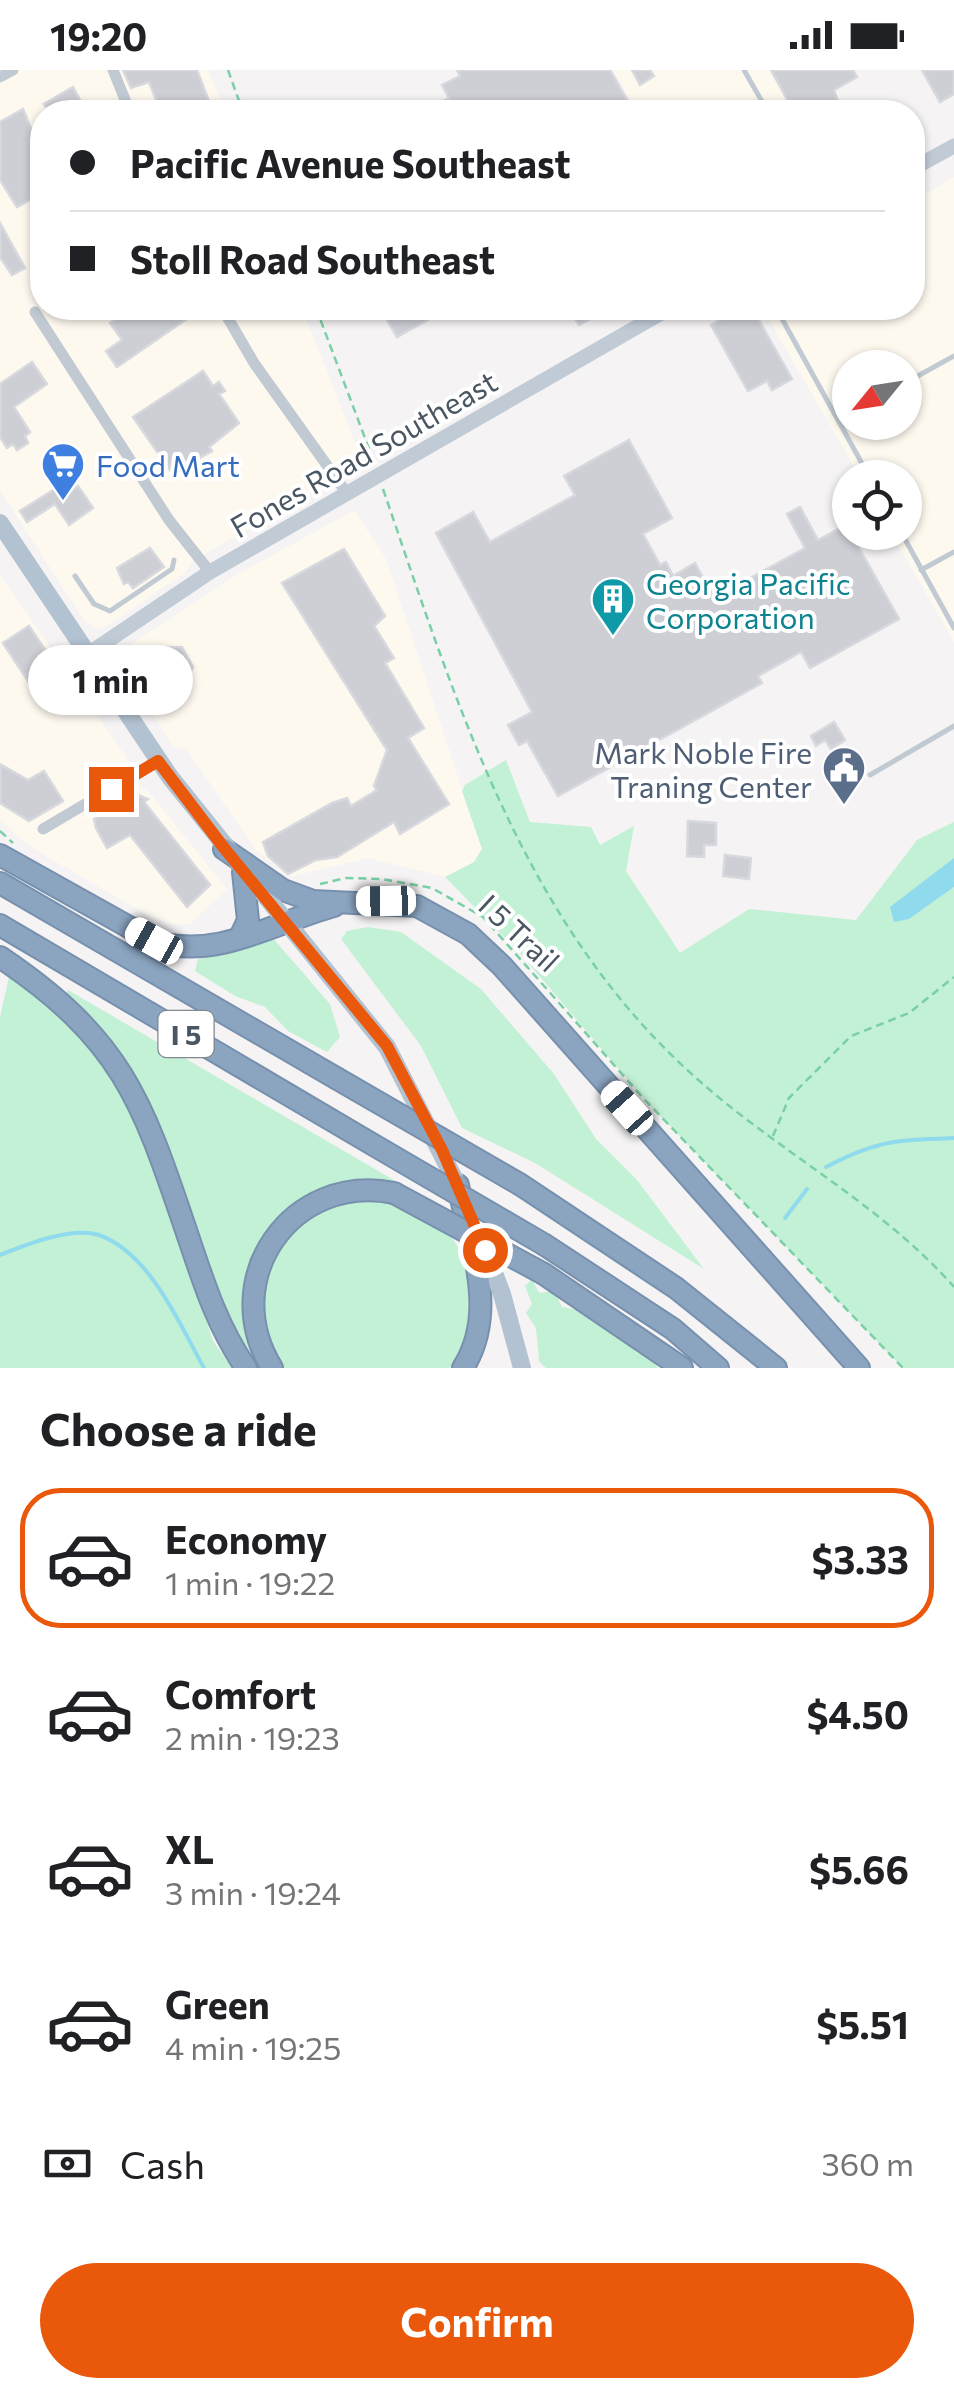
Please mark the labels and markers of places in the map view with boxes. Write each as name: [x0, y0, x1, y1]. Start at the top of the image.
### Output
supermarket icon: Food Mart: [40, 441, 86, 502]
place label: Food Mart: [96, 446, 240, 483]
place label: Georgia Pacific Corporation: [646, 564, 851, 635]
building icon: Georgia Pacific Corporation: [590, 576, 636, 637]
place label: Mark Noble Fire Traning Center: [594, 733, 812, 804]
public building icon: Mark Noble Fire Traning Center: [821, 745, 867, 806]

